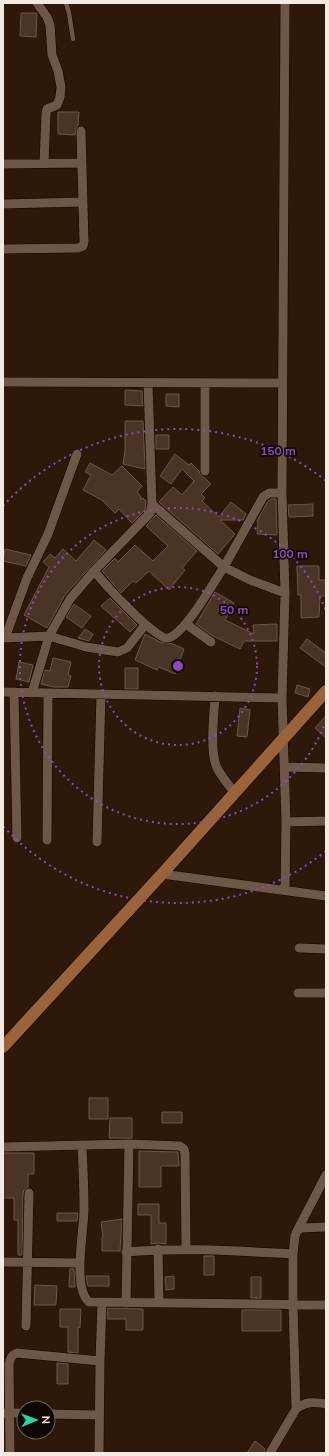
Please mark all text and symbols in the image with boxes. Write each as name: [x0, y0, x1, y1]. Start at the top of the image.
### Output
text: 150 m: [260, 443, 296, 458]
text: 100 m: [272, 546, 308, 561]
text: 50 m: [220, 602, 248, 617]
centre of rings: [171, 659, 185, 673]
north arrow: [16, 1400, 56, 1440]
text: N: [39, 1416, 53, 1424]

